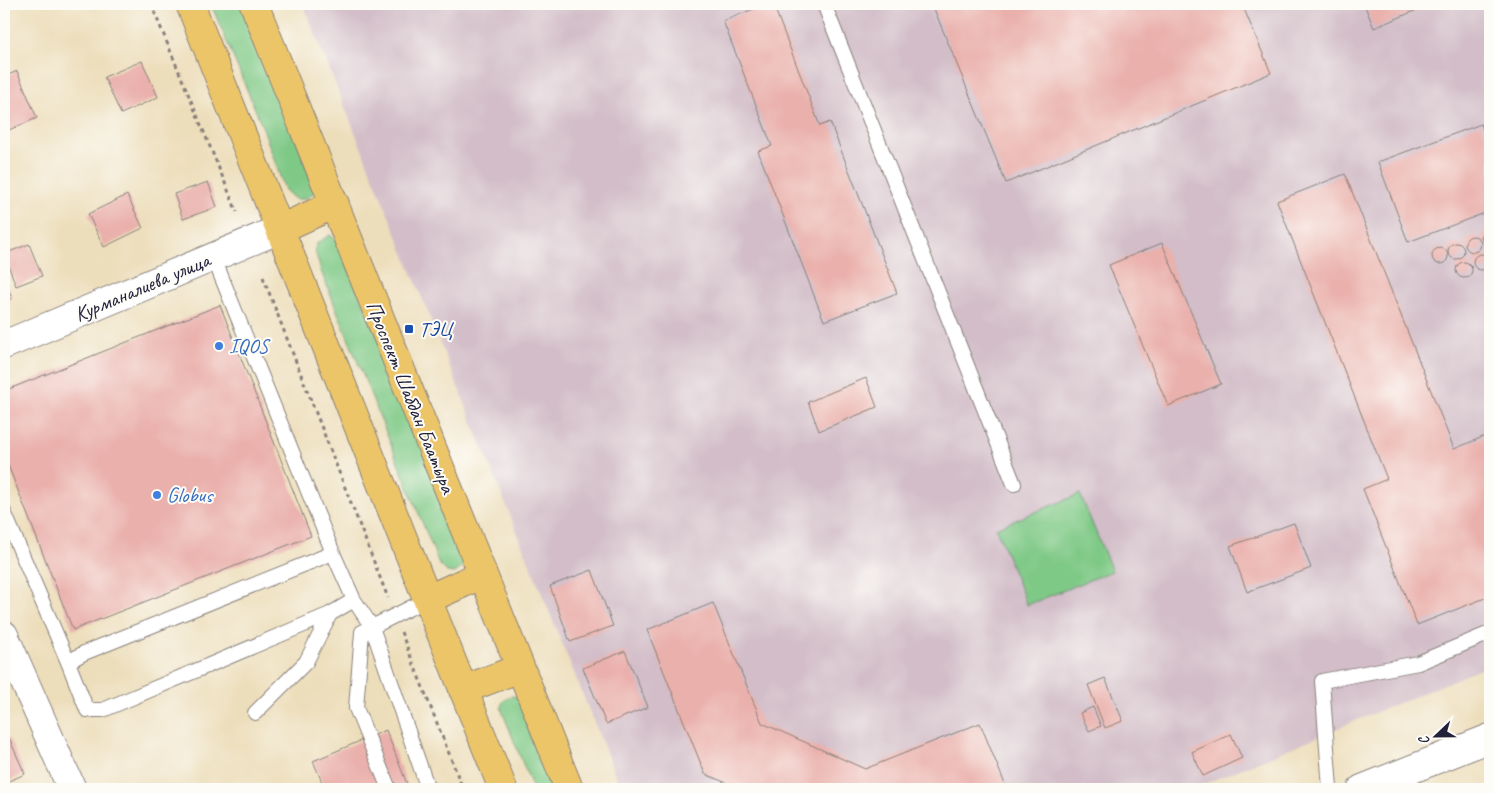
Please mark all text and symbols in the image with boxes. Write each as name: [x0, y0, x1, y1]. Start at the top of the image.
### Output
street label: Курманалиева улица: [70, 246, 216, 327]
street label: Проспект Шабдан Баатыра: [361, 297, 462, 499]
place label: ТЭЦ: [419, 316, 455, 342]
marker: ТЭЦ: [403, 323, 415, 335]
place label: IQOS: [229, 333, 271, 359]
marker: IQOS: [213, 340, 225, 352]
place label: Globus: [167, 482, 214, 508]
marker: Globus: [151, 489, 163, 501]
north arrow: [1412, 710, 1462, 760]
text: С: [1414, 732, 1434, 747]

